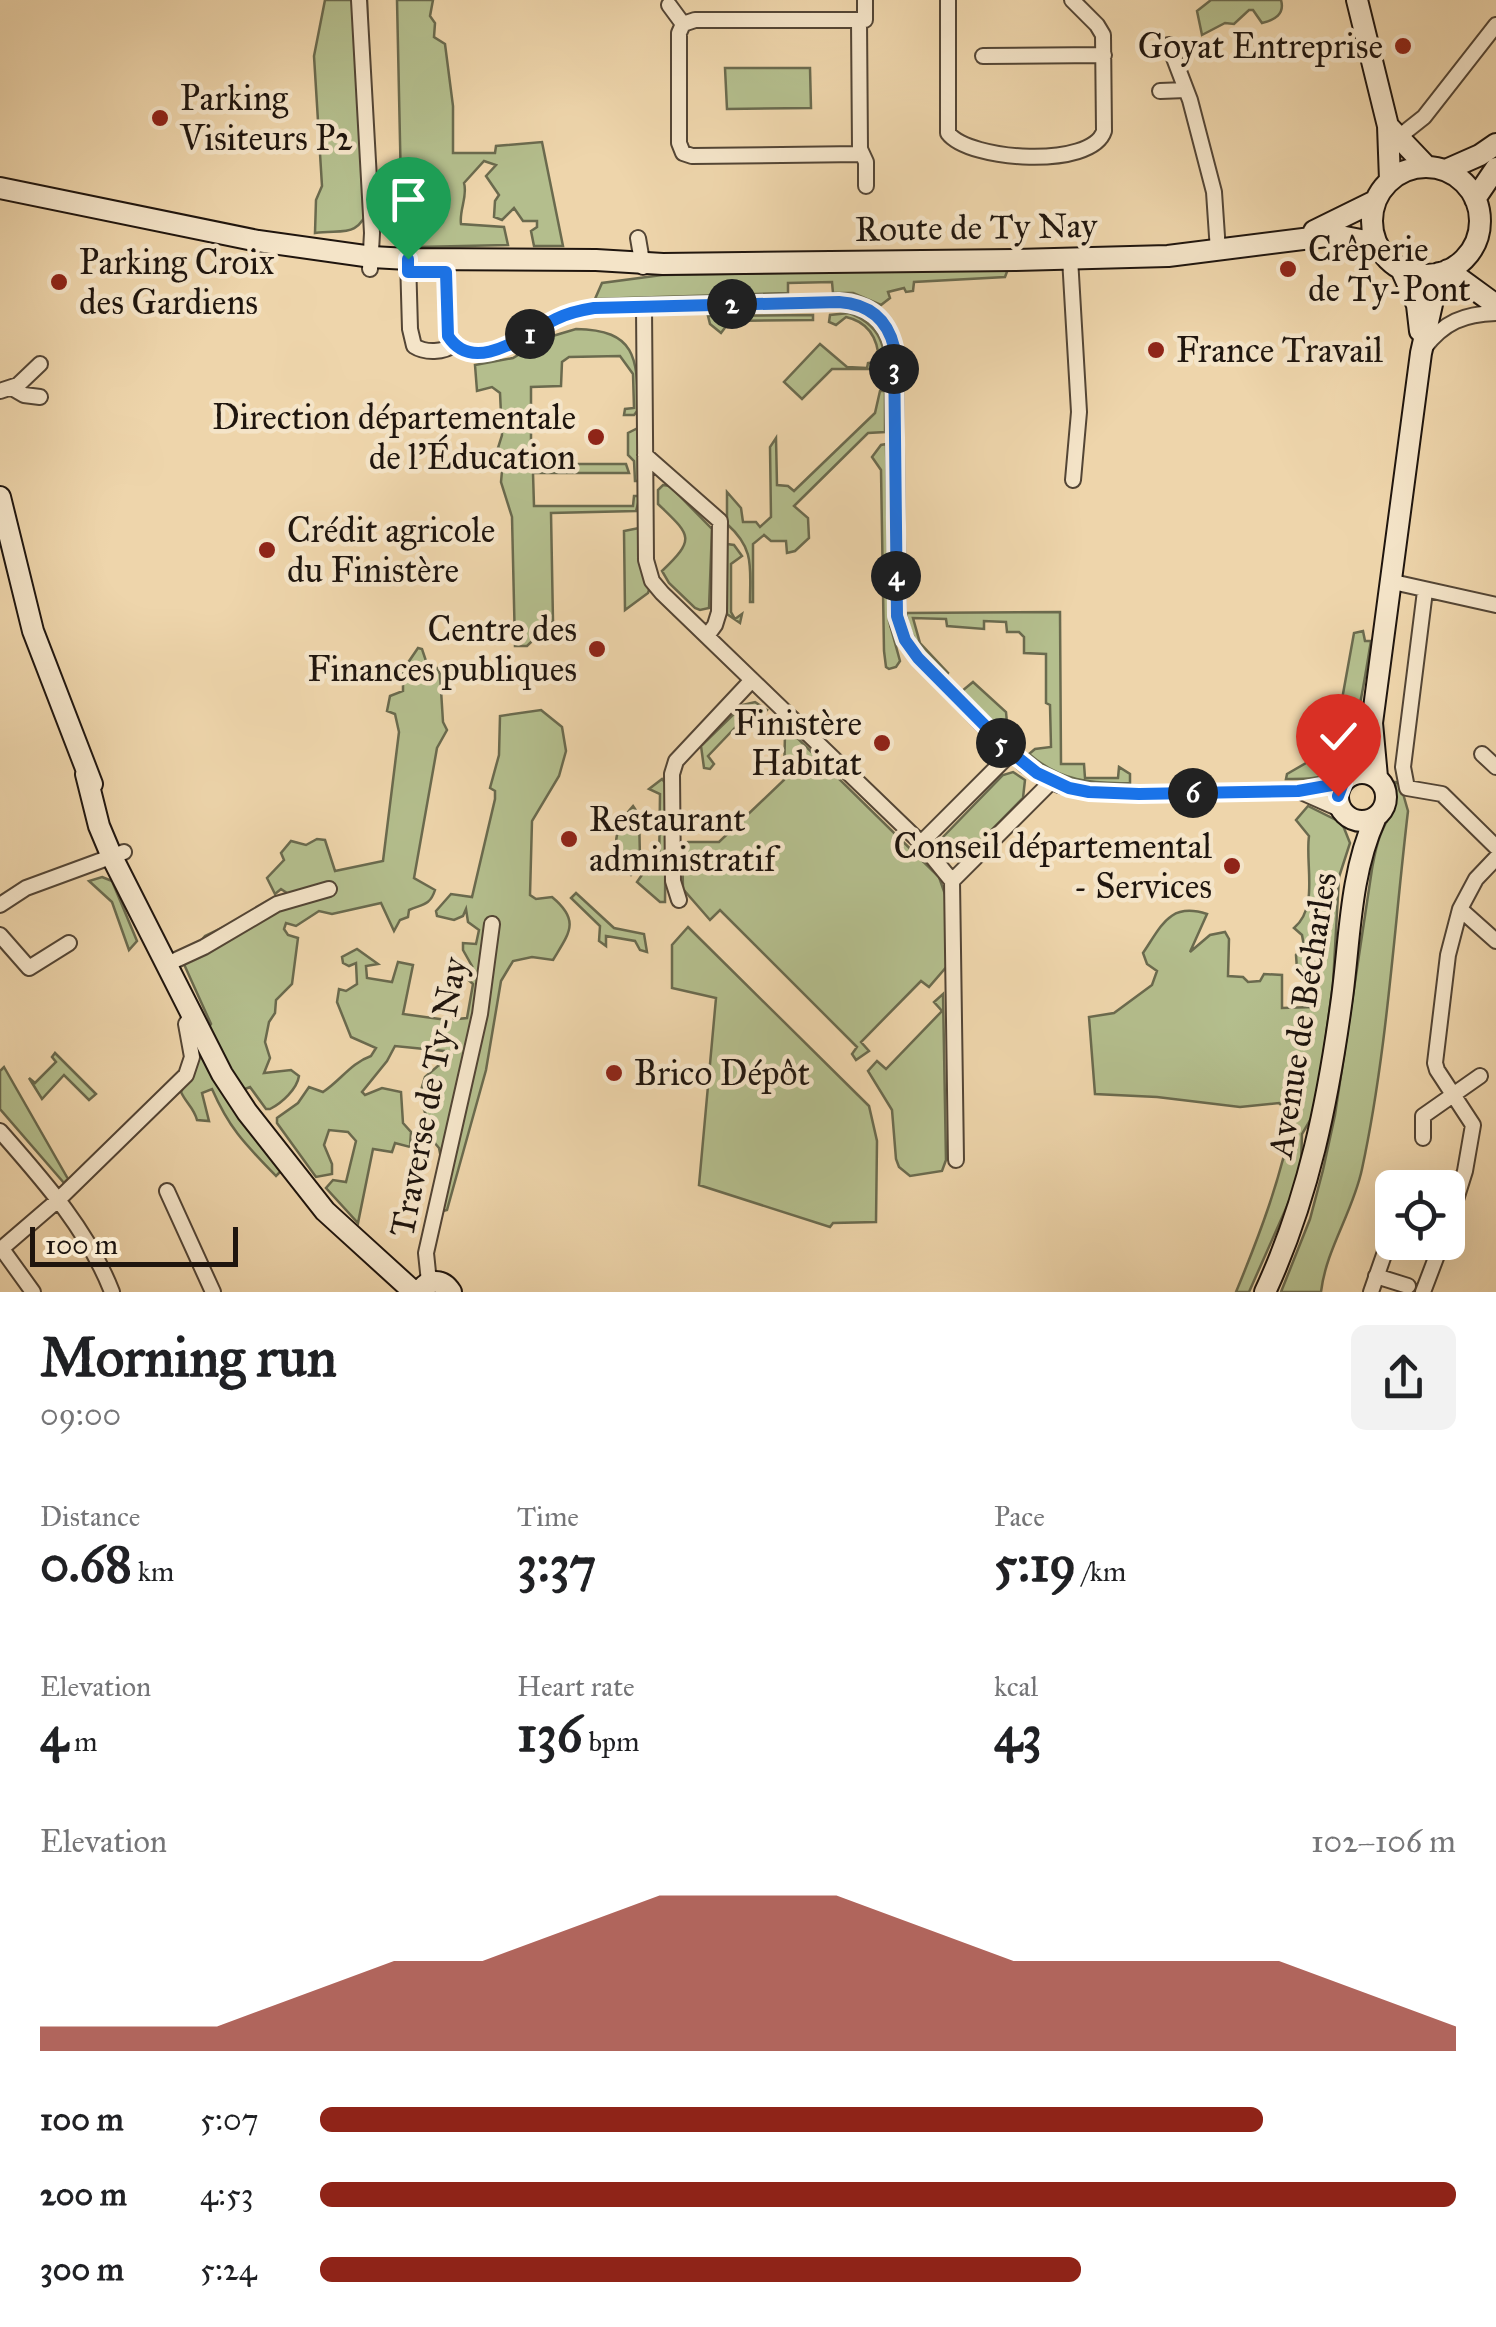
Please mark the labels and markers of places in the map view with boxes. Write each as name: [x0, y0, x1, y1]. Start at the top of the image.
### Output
place label: Goyat Entreprise: [1138, 25, 1383, 68]
marker: Goyat Entreprise: [1392, 35, 1414, 57]
place label: Parking Visiteurs P2: [179, 77, 353, 160]
marker: Parking Visiteurs P2: [149, 107, 171, 129]
pin: [366, 157, 451, 260]
place label: Crêperie de Ty-Pont: [1308, 228, 1471, 311]
place label: Parking Croix des Gardiens: [79, 241, 275, 324]
marker: Crêperie de Ty-Pont: [1277, 258, 1299, 280]
marker: Parking Croix des Gardiens: [48, 271, 70, 293]
pin: 2: [707, 279, 757, 329]
pin: 1: [505, 309, 555, 359]
place label: France Travail: [1176, 329, 1384, 372]
marker: France Travail: [1145, 339, 1167, 361]
pin: 3: [869, 344, 919, 394]
place label: Direction départementale de l'Éducation: [212, 396, 576, 479]
marker: Direction départementale de l'Éducation: [585, 426, 607, 448]
place label: Crédit agricole du Finistère: [287, 509, 495, 592]
marker: Crédit agricole du Finistère: [256, 539, 278, 561]
pin: 4: [871, 551, 921, 601]
place label: Centre des Finances publiques: [308, 608, 577, 691]
marker: Centre des Finances publiques: [586, 638, 608, 660]
pin: [1296, 694, 1381, 797]
place label: Finistère Habitat: [734, 702, 862, 785]
pin: 5: [976, 718, 1026, 768]
marker: Finistère Habitat: [871, 732, 893, 754]
pin: 6: [1168, 768, 1218, 818]
place label: Restaurant administratif: [589, 798, 781, 881]
place label: Conseil départemental - Services: [893, 825, 1213, 908]
marker: Restaurant administratif: [558, 828, 580, 850]
marker: Conseil départemental - Services: [1221, 855, 1243, 877]
place label: Brico Dépôt: [634, 1052, 810, 1095]
marker: Brico Dépôt: [603, 1062, 625, 1084]

